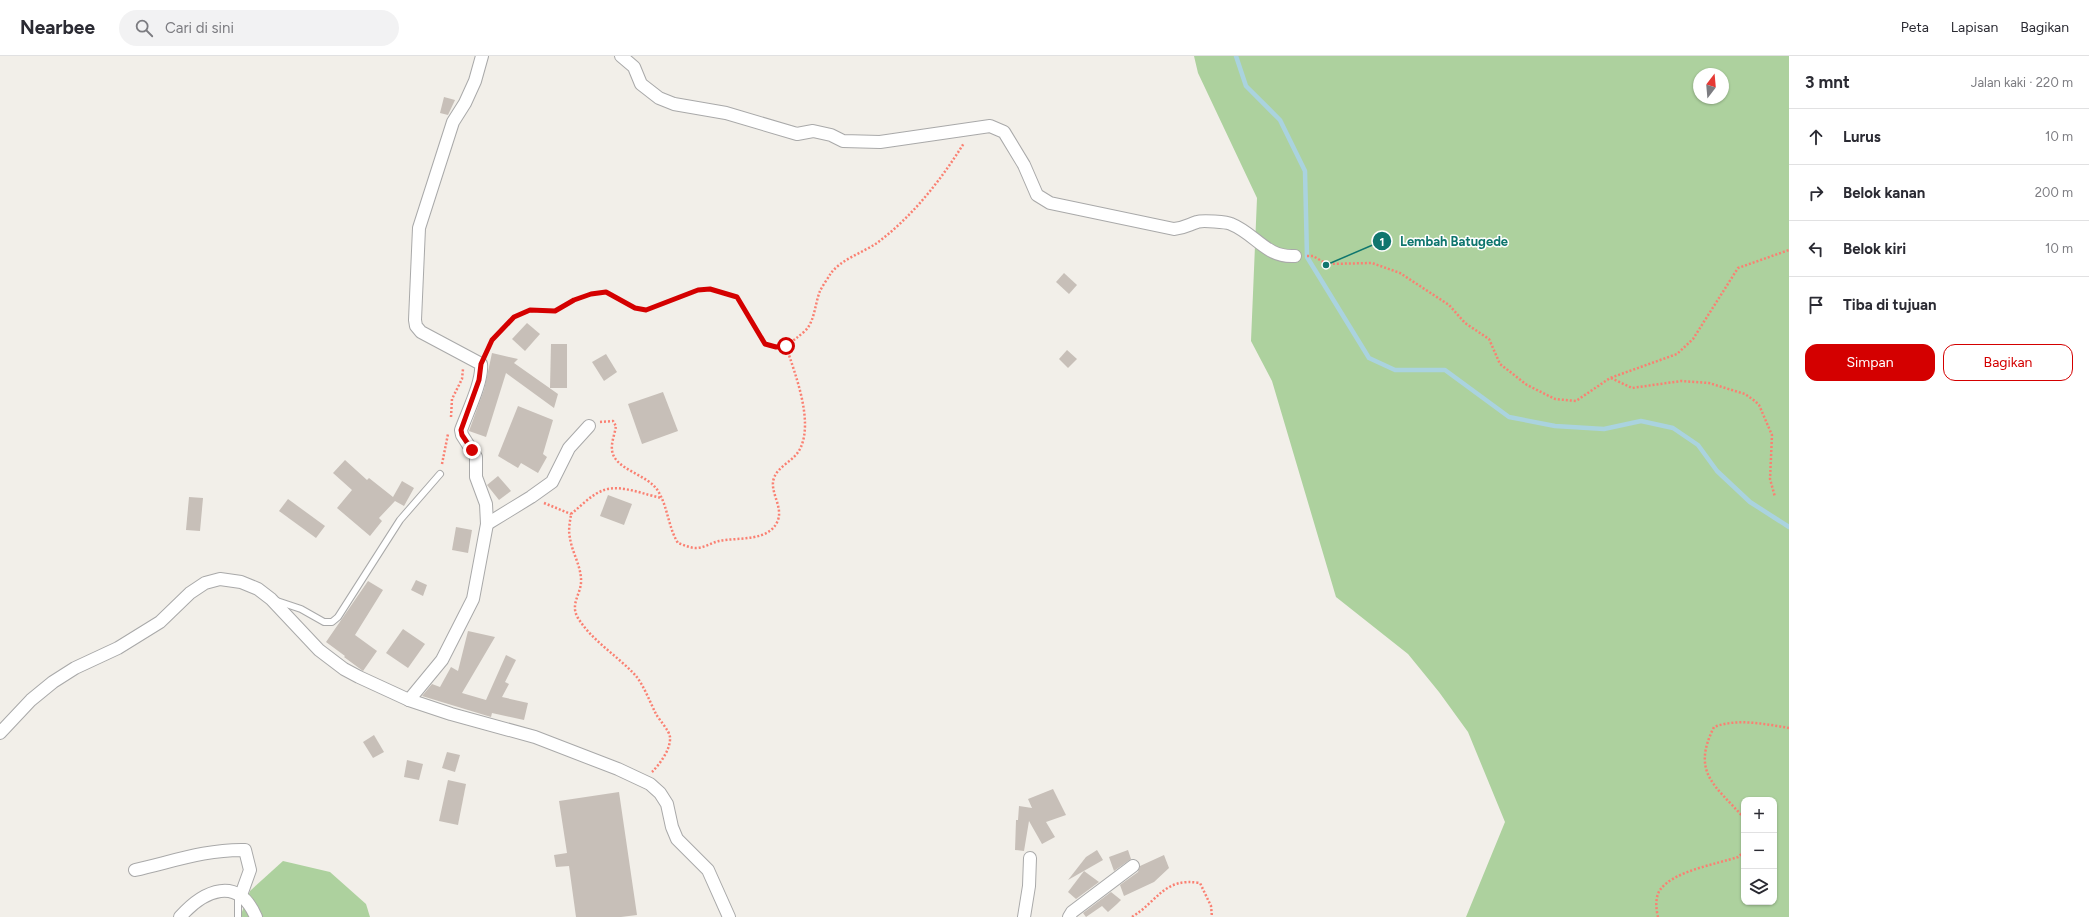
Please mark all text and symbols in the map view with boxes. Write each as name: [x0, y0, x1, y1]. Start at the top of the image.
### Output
search box: [119, 10, 399, 46]
text: Nearbee: [20, 16, 95, 39]
icon: search: [133, 17, 155, 39]
text: Cari di sini: [165, 19, 234, 37]
text: Peta: [1901, 19, 1929, 36]
text: Lapisan: [1951, 19, 1998, 36]
text: Bagikan: [2020, 19, 2069, 36]
north arrow: [1693, 68, 1729, 104]
text: 3 mnt: [1805, 72, 1850, 92]
text: Jalan kaki · 220 m: [1971, 75, 2073, 90]
icon: ahead: [1805, 126, 1827, 148]
text: Lurus: [1843, 128, 1881, 146]
text: 10 m: [2045, 129, 2073, 144]
icon: right: [1805, 182, 1827, 204]
text: Belok kanan: [1843, 184, 1925, 202]
text: 200 m: [2035, 185, 2073, 200]
callout: Lembah Batugede: [1372, 229, 1516, 254]
text: Lembah Batugede: [1400, 234, 1508, 249]
text: 1: [1379, 235, 1385, 249]
icon: left: [1805, 238, 1827, 260]
text: Belok kiri: [1843, 240, 1906, 258]
text: 10 m: [2045, 241, 2073, 256]
icon: arrive: [1805, 294, 1827, 316]
text: Tiba di tujuan: [1843, 296, 1937, 314]
route start: [777, 337, 795, 355]
button: Simpan: [1805, 344, 1935, 381]
button: Bagikan: [1943, 344, 2073, 381]
route end: [463, 441, 481, 459]
map controls: [1741, 797, 1777, 905]
button: +: [1741, 797, 1777, 833]
button: −: [1741, 833, 1777, 869]
button: layers: [1741, 869, 1777, 905]

